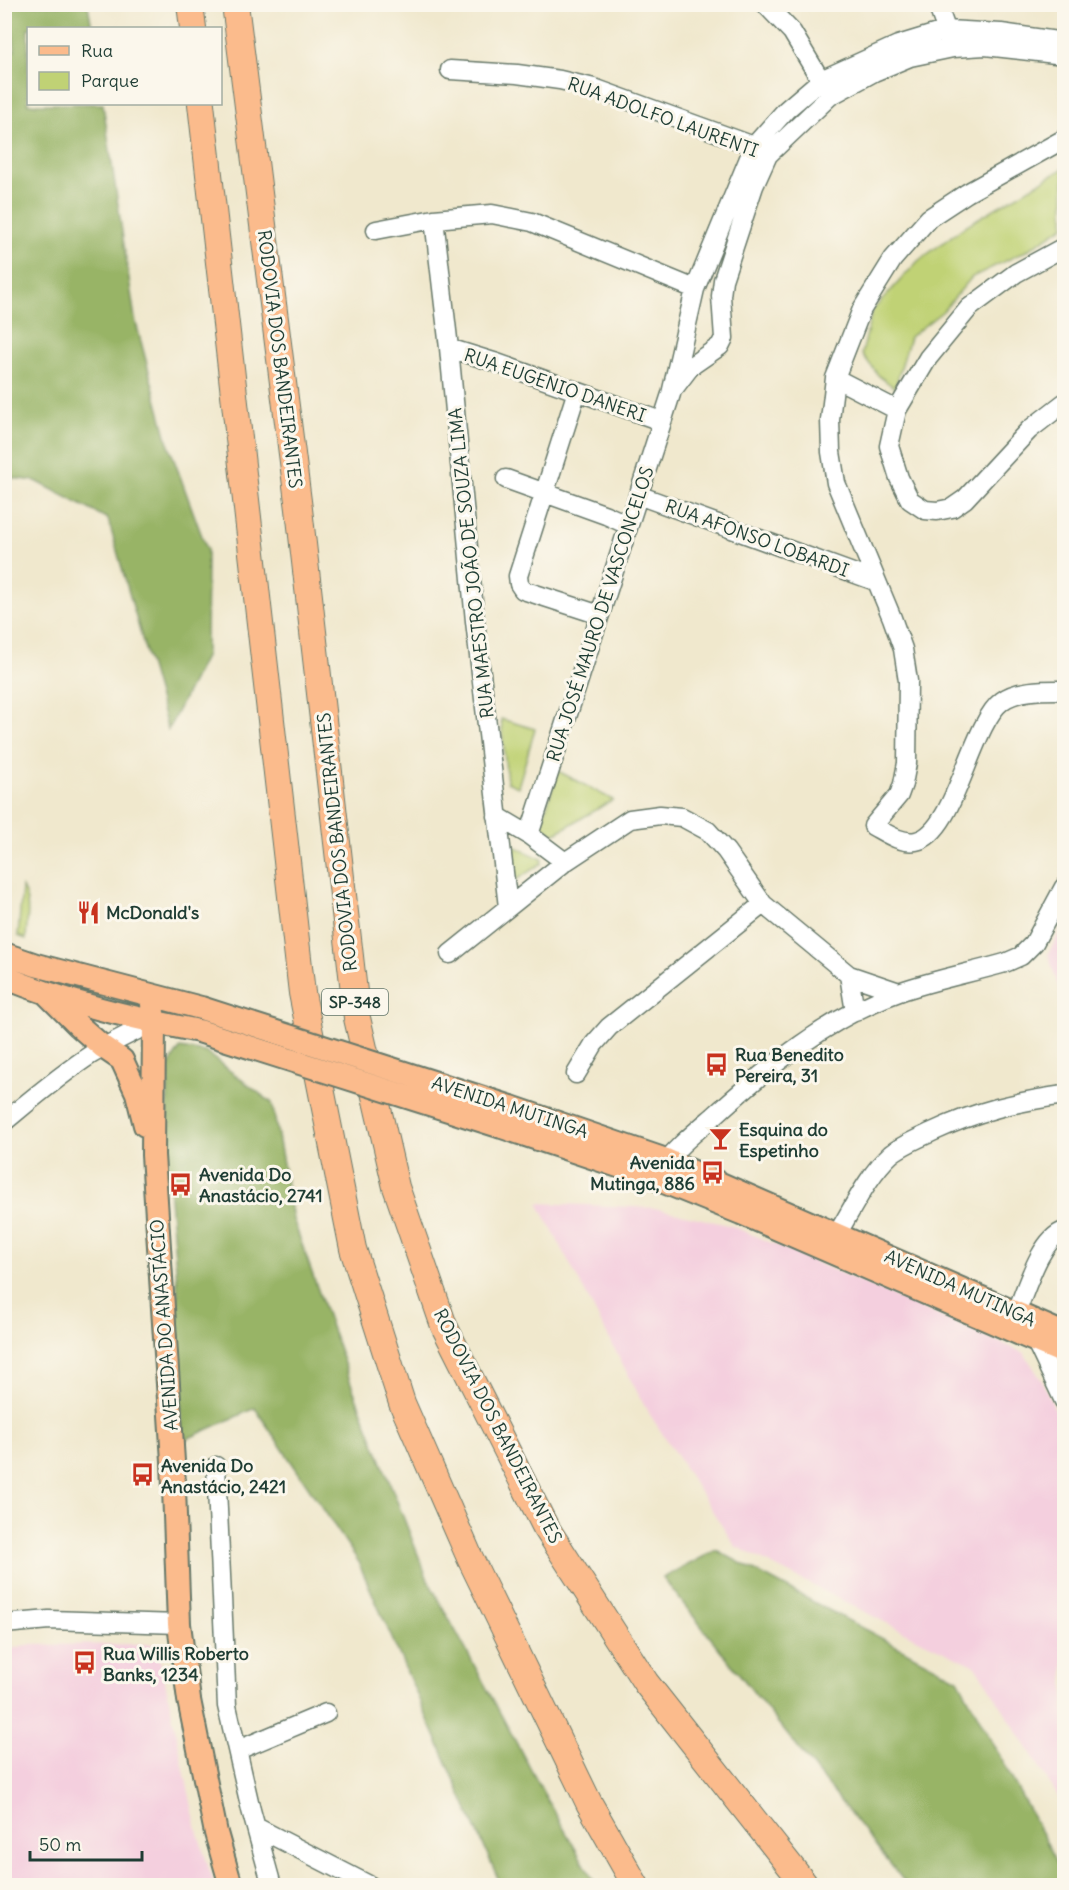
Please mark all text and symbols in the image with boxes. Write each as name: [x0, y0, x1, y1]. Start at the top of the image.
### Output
legend: [27, 27, 222, 105]
text: Rua: [81, 39, 113, 62]
text: Parque: [81, 69, 139, 92]
street label: RUA ADOLFO LAURENTI: [564, 72, 762, 162]
street label: RODOVIA DOS BANDEIRANTES: [253, 229, 307, 489]
street label: RUA EUGENIO DANERI: [461, 343, 649, 427]
street label: RUA MAESTRO JOÃO DE SOUZA LIMA: [443, 407, 499, 719]
street label: RUA JOSÉ MAURO DE VASCONCELOS: [541, 464, 659, 764]
street label: RUA AFONSO LOBARDI: [662, 494, 852, 582]
street label: RODOVIA DOS BANDEIRANTES: [312, 711, 362, 973]
restaurant icon: McDonald's: [75, 899, 101, 925]
place label: McDonald's: [106, 901, 199, 924]
road number: SP-348: [322, 989, 388, 1015]
place label: Rua Benedito Pereira, 31: [735, 1043, 844, 1087]
bus stop icon: Rua Benedito Pereira, 31: [704, 1051, 730, 1077]
street label: AVENIDA MUTINGA: [429, 1071, 591, 1143]
place label: Esquina do Espetinho: [739, 1118, 828, 1162]
bar icon: Esquina do Espetinho: [708, 1126, 734, 1152]
place label: Avenida Mutinga, 886: [590, 1151, 695, 1195]
bus stop icon: Avenida Mutinga, 886: [700, 1159, 726, 1185]
place label: Avenida Do Anastácio, 2741: [199, 1163, 323, 1207]
bus stop icon: Avenida Do Anastácio, 2741: [168, 1171, 194, 1197]
street label: AVENIDA DO ANASTÁCIO: [145, 1219, 183, 1431]
street label: AVENIDA MUTINGA: [881, 1244, 1039, 1332]
street label: RODOVIA DOS BANDEIRANTES: [429, 1305, 567, 1547]
place label: Avenida Do Anastácio, 2421: [161, 1454, 286, 1498]
bus stop icon: Avenida Do Anastácio, 2421: [130, 1462, 156, 1488]
place label: Rua Willis Roberto Banks, 1234: [103, 1642, 249, 1686]
bus stop icon: Rua Willis Roberto Banks, 1234: [72, 1650, 98, 1676]
scale bar: [30, 1824, 142, 1862]
text: 50 m: [39, 1833, 81, 1856]

